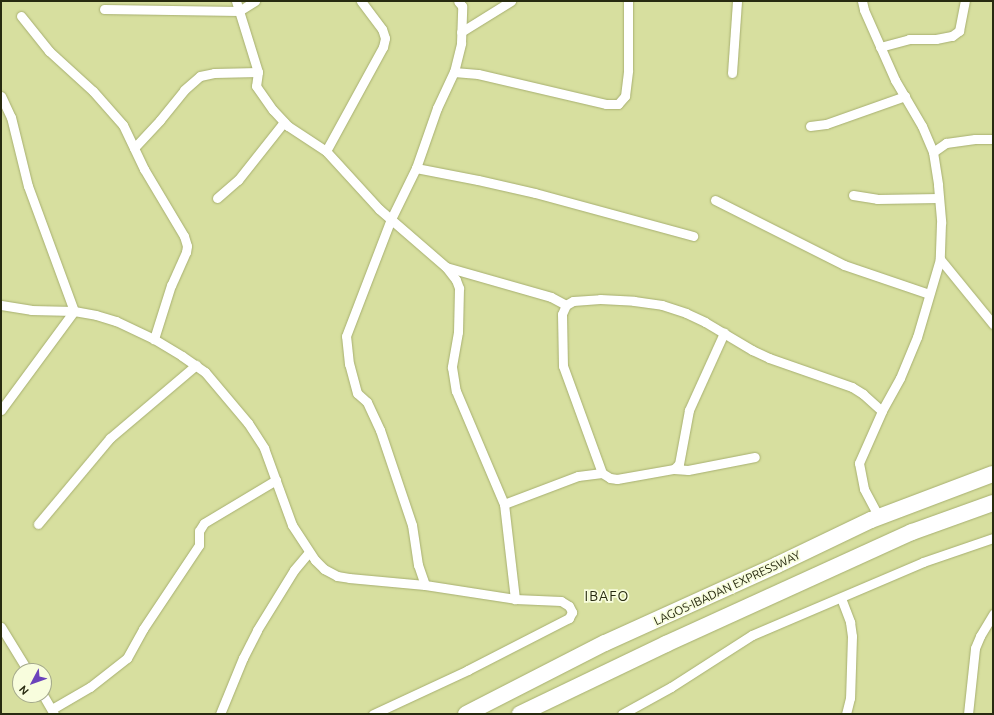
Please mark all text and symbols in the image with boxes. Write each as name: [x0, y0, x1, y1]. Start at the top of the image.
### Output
street label: LAGOS-IBADAN EXPRESSWAY: [651, 548, 803, 628]
district label: IBAFO: [585, 588, 629, 604]
north arrow: [12, 663, 52, 703]
text: N: [16, 683, 31, 697]

